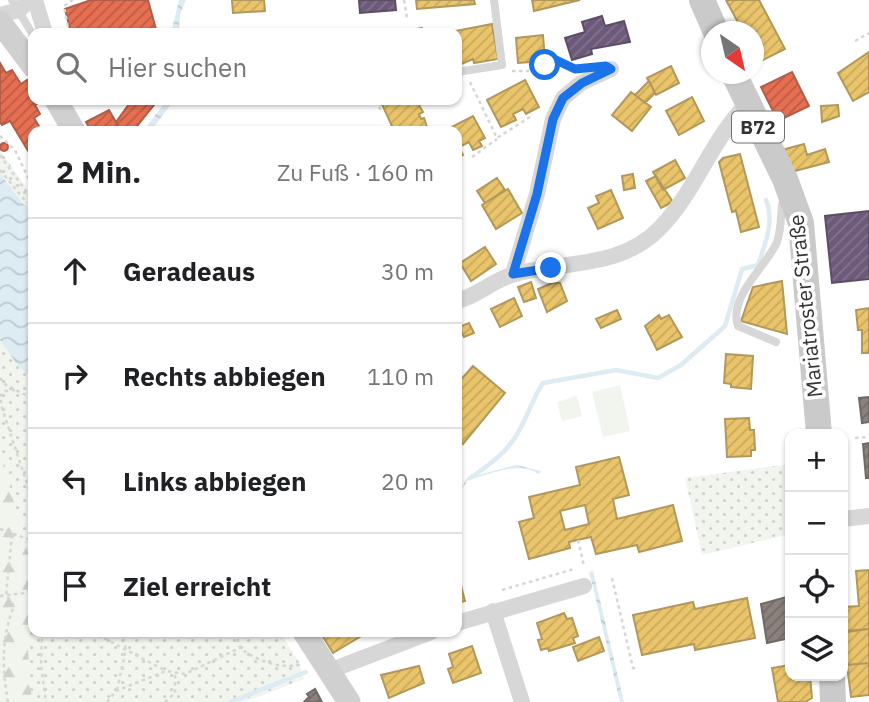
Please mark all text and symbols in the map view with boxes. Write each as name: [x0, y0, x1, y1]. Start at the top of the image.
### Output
north arrow: [701, 21, 764, 84]
search box: [28, 28, 462, 105]
icon: search: [52, 48, 90, 86]
route start: [529, 49, 560, 80]
text: Hier suchen: [108, 50, 247, 84]
road number: B72: [732, 111, 784, 142]
text: 2 Min.: [56, 152, 141, 191]
text: Zu Fuß · 160 m: [277, 157, 434, 187]
street label: Mariatroster Straße: [781, 213, 829, 399]
icon: ahead: [56, 252, 94, 290]
route end: [535, 252, 566, 283]
text: Geradeaus: [123, 254, 255, 288]
text: 30 m: [381, 256, 434, 286]
icon: right: [56, 357, 94, 395]
text: Rechts abbiegen: [123, 359, 326, 393]
text: 110 m: [367, 361, 434, 391]
map controls: [785, 429, 848, 681]
button: +: [785, 429, 848, 492]
icon: left: [56, 462, 94, 500]
text: Links abbiegen: [123, 464, 306, 498]
text: 20 m: [381, 466, 434, 496]
button: −: [785, 492, 848, 555]
button: locate: [785, 555, 848, 618]
icon: arrive: [56, 567, 94, 605]
text: Ziel erreicht: [123, 569, 271, 603]
button: layers: [785, 618, 848, 681]

